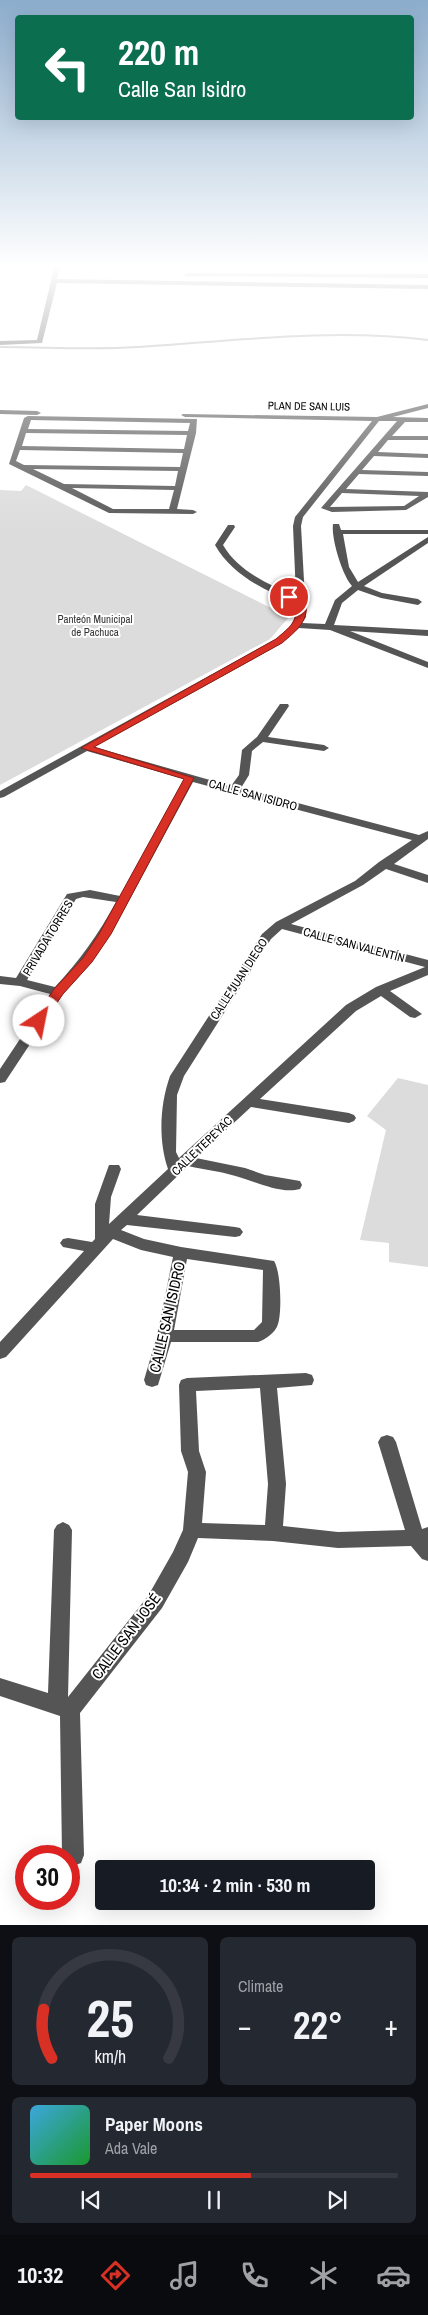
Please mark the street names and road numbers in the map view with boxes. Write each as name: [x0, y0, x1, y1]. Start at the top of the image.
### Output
street label: PLAN DE SAN LUIS: [268, 398, 350, 414]
street label: CALLE SAN ISIDRO: [207, 776, 299, 815]
street label: PRIVADA TORRES: [19, 897, 77, 979]
street label: CALLE SAN VALENTÍN: [302, 924, 406, 966]
street label: CALLE JUAN DIEGO: [207, 935, 272, 1023]
street label: CALLE TEPEYAC: [168, 1113, 236, 1179]
street label: CALLE SAN ISIDRO: [144, 1259, 190, 1375]
street label: CALLE SAN JOSÉ: [87, 1588, 165, 1684]

